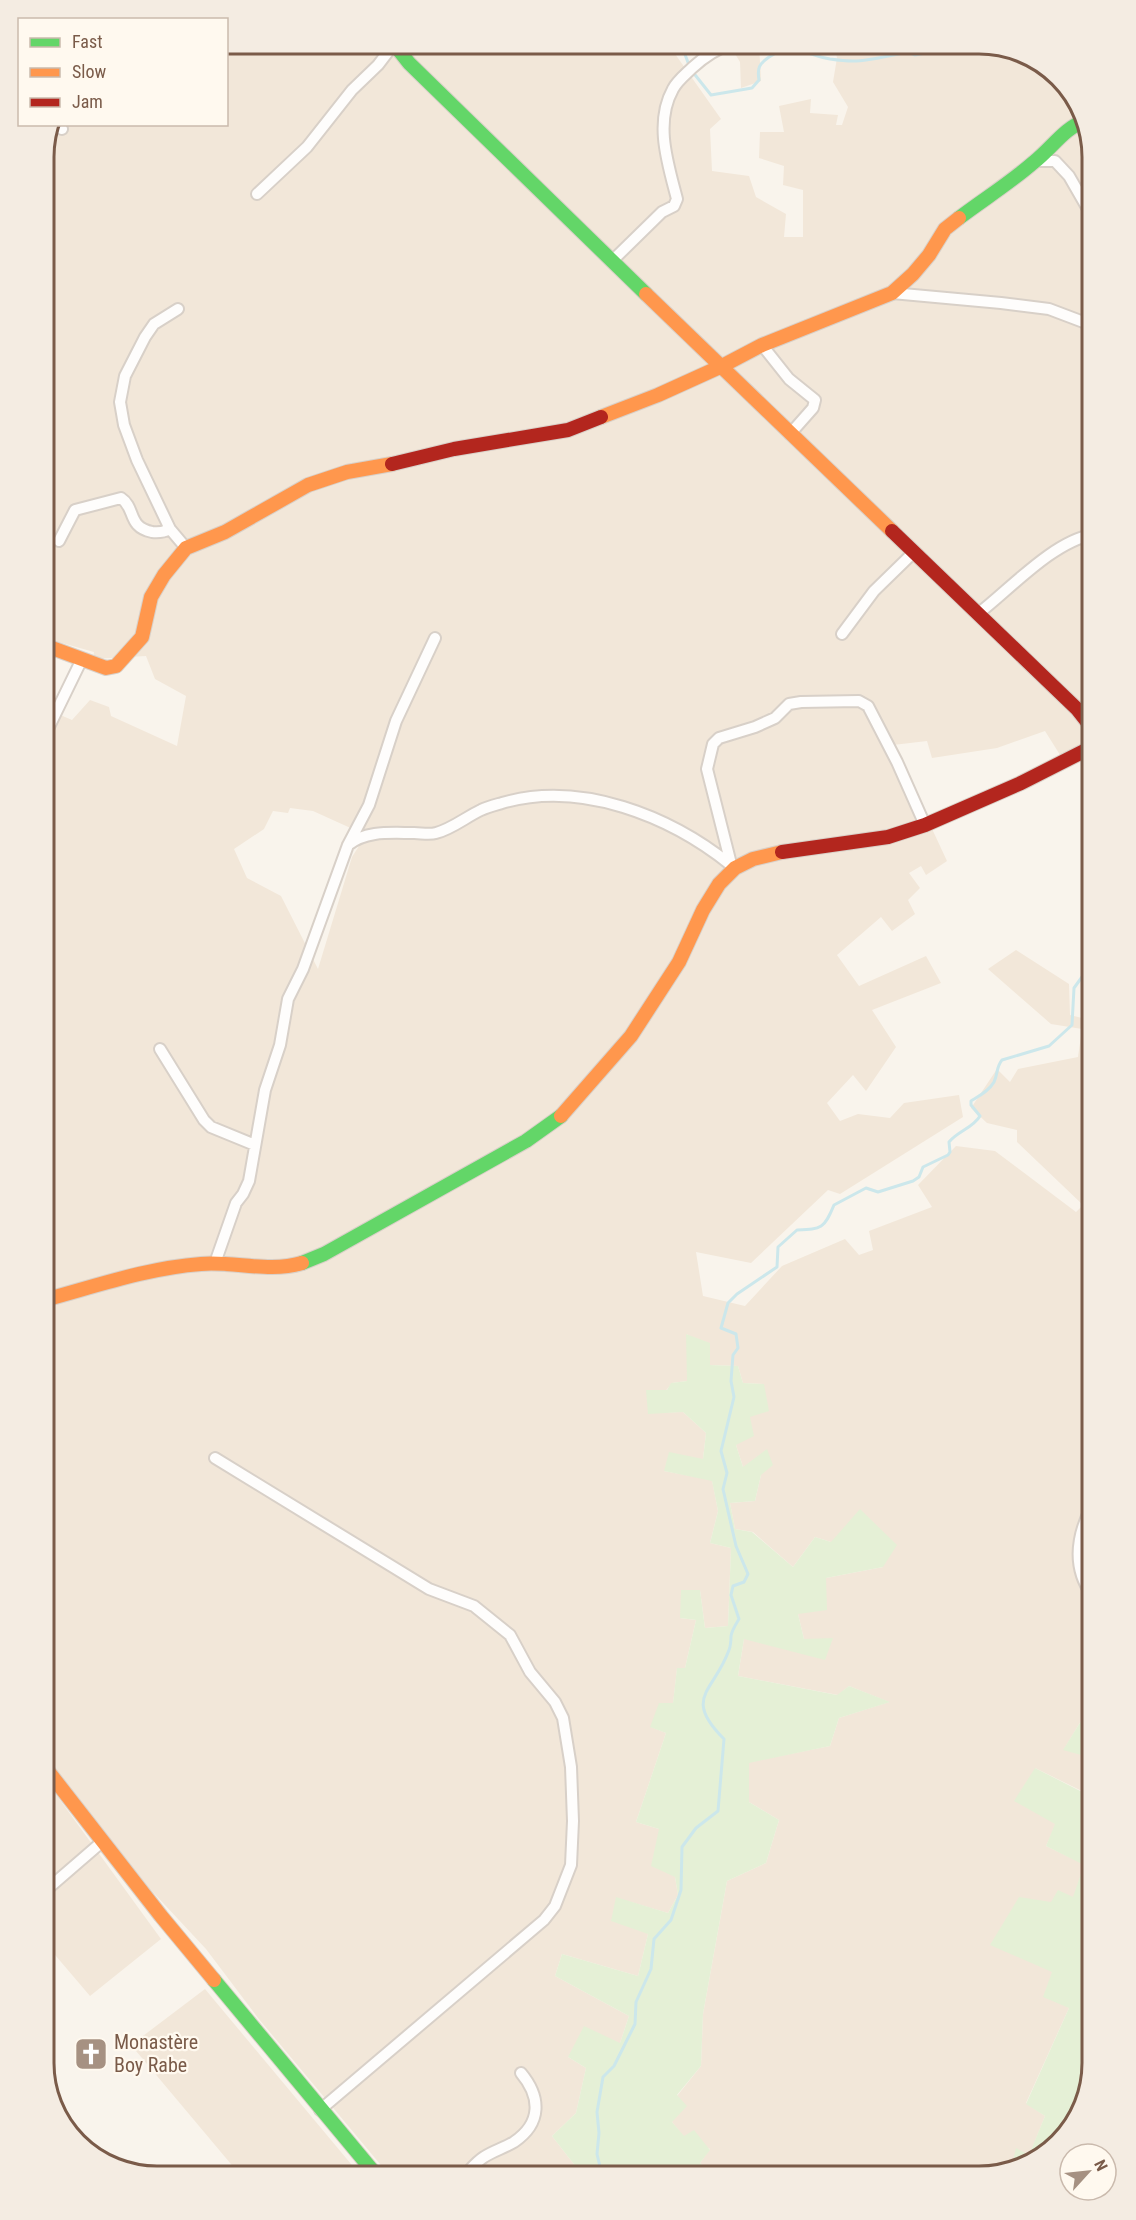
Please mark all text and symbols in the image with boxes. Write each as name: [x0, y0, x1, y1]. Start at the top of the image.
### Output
legend: [18, 18, 228, 126]
text: Fast: [72, 31, 103, 52]
text: Slow: [72, 61, 107, 82]
text: Jam: [72, 91, 103, 112]
place label: Monastère Boy Rabe: [114, 2030, 198, 2077]
church icon: Monastère Boy Rabe: [73, 2036, 109, 2072]
north arrow: [1058, 2142, 1118, 2202]
text: N: [1090, 2157, 1112, 2174]

